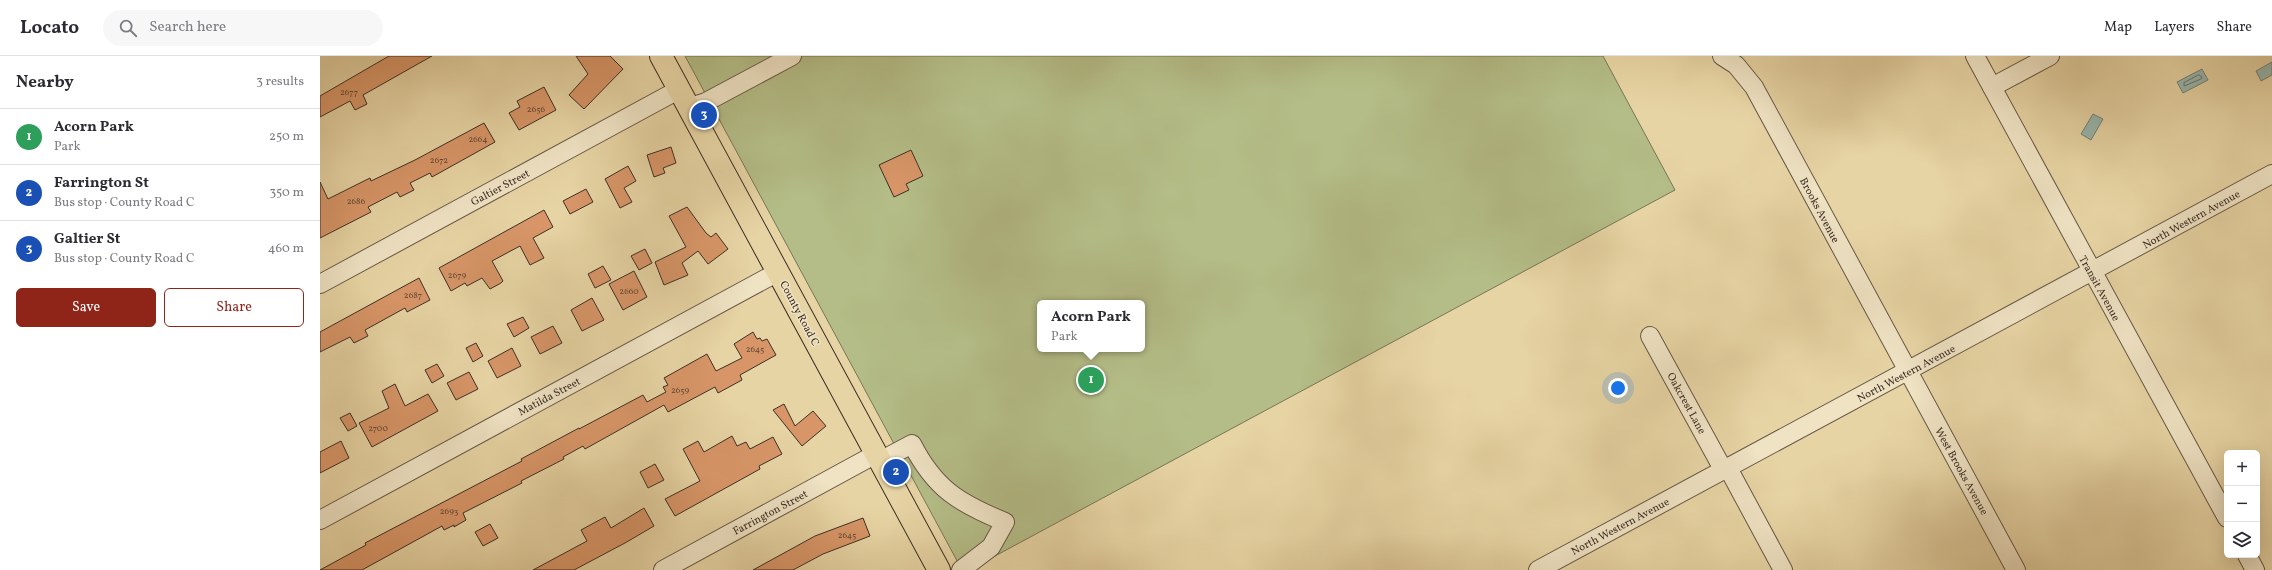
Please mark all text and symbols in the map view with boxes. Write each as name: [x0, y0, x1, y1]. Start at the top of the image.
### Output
search box: [103, 10, 383, 46]
text: Locato: [20, 15, 79, 41]
icon: search: [117, 17, 139, 39]
text: Search here: [149, 17, 226, 38]
text: Map: [2104, 18, 2132, 37]
text: Layers: [2154, 18, 2194, 37]
text: Share: [2216, 18, 2252, 37]
text: Nearby: [16, 71, 74, 94]
text: 3 results: [256, 73, 304, 91]
house number: 2677: [340, 86, 358, 99]
pin: 3: [691, 100, 717, 130]
house number: 2656: [527, 103, 546, 116]
text: Acorn Park: [54, 117, 134, 138]
text: 1: [26, 128, 32, 146]
text: 250 m: [269, 128, 304, 146]
house number: 2664: [468, 133, 488, 146]
text: Park: [54, 138, 81, 156]
house number: 2672: [430, 154, 448, 167]
street label: Galtier Street: [469, 166, 533, 210]
text: Farrington St: [54, 173, 149, 194]
street label: Brooks Avenue: [1795, 175, 1842, 246]
text: 2: [26, 184, 32, 202]
text: 350 m: [269, 184, 304, 202]
street label: North Western Avenue: [2140, 187, 2243, 253]
text: Bus stop · County Road C: [54, 194, 194, 212]
house number: 2686: [347, 195, 366, 208]
text: Galtier St: [54, 229, 121, 250]
text: 3: [26, 240, 32, 258]
text: 460 m: [268, 240, 304, 258]
text: Bus stop · County Road C: [54, 250, 194, 268]
street label: Transit Avenue: [2075, 253, 2123, 324]
house number: 2679: [448, 269, 466, 282]
street label: County Road C: [775, 279, 822, 349]
house number: 2660: [619, 285, 639, 298]
button: Save: [16, 288, 156, 327]
button: Share: [164, 288, 304, 327]
house number: 2687: [404, 289, 422, 302]
popup: [1037, 300, 1145, 352]
text: Acorn Park: [1051, 307, 1131, 328]
text: Park: [1051, 328, 1078, 346]
street label: North Western Avenue: [1855, 342, 1958, 407]
house number: 2645: [746, 343, 764, 356]
pin: 1: [1078, 365, 1104, 395]
street label: Oakcrest Lane: [1663, 370, 1709, 437]
street label: Matilda Street: [516, 375, 584, 420]
your location: [1608, 378, 1628, 398]
house number: 2659: [671, 384, 689, 397]
house number: 2700: [368, 422, 388, 435]
street label: West Brooks Avenue: [1930, 425, 1991, 518]
map controls: [2224, 450, 2260, 558]
button: +: [2224, 450, 2260, 486]
pin: 2: [883, 457, 909, 487]
button: −: [2224, 486, 2260, 522]
street label: Farrington Street: [731, 487, 811, 539]
street label: North Western Avenue: [1569, 495, 1672, 560]
house number: 2693: [440, 505, 459, 518]
button: layers: [2224, 522, 2260, 558]
house number: 2645: [838, 529, 856, 542]

